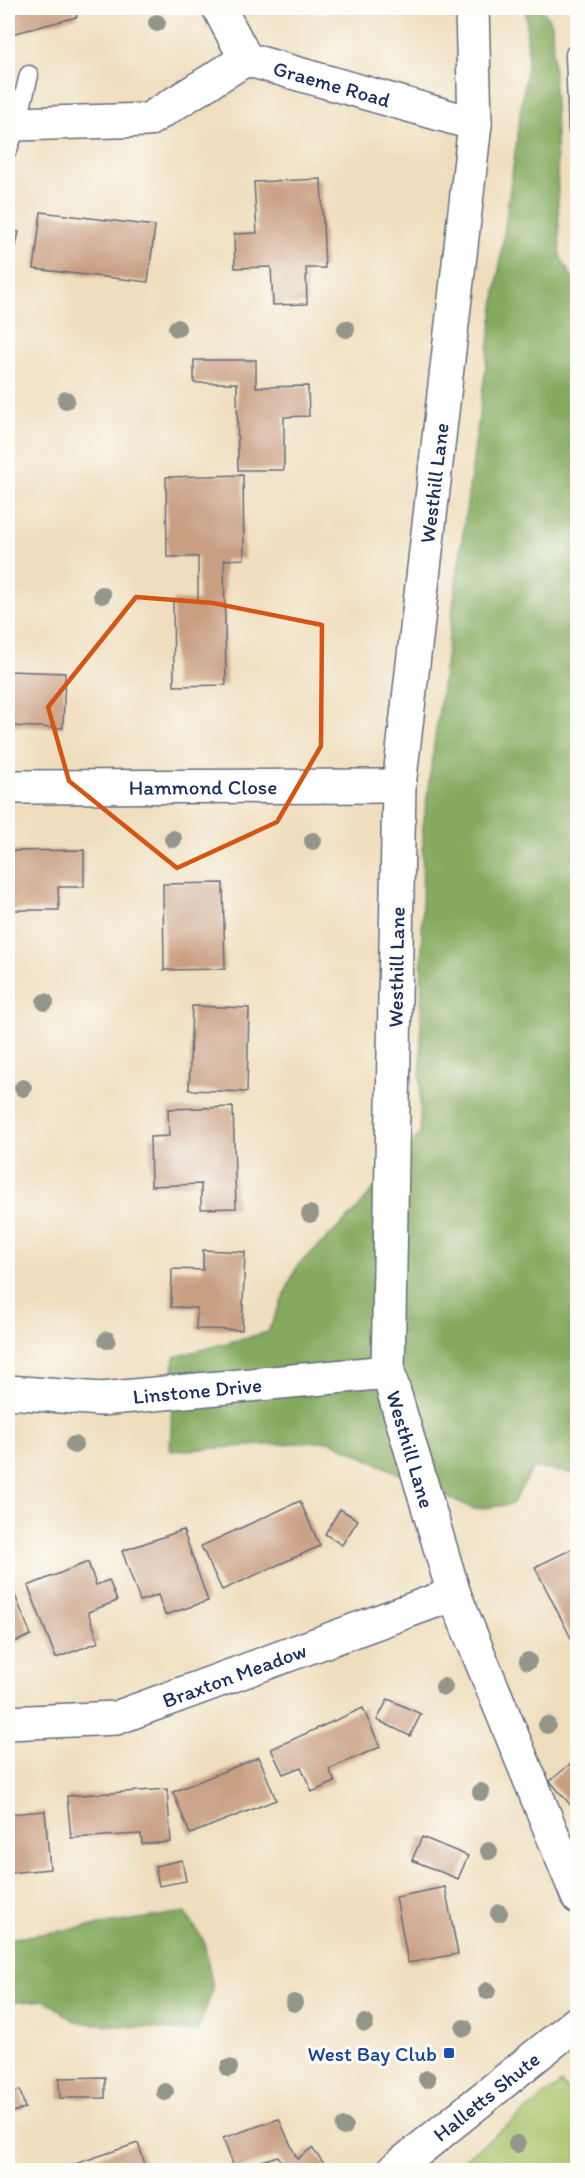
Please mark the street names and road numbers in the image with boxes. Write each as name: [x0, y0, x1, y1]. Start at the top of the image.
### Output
street label: Graeme Road: [270, 55, 394, 112]
street label: Westhill Lane: [414, 421, 454, 545]
street label: Hammond Close: [129, 774, 277, 799]
street label: Westhill Lane: [382, 906, 410, 1028]
street label: Linstone Drive: [132, 1371, 263, 1408]
street label: Westhill Lane: [382, 1388, 440, 1511]
street label: Braxton Meadow: [159, 1637, 310, 1713]
street label: Halletts Shute: [428, 2046, 544, 2146]

